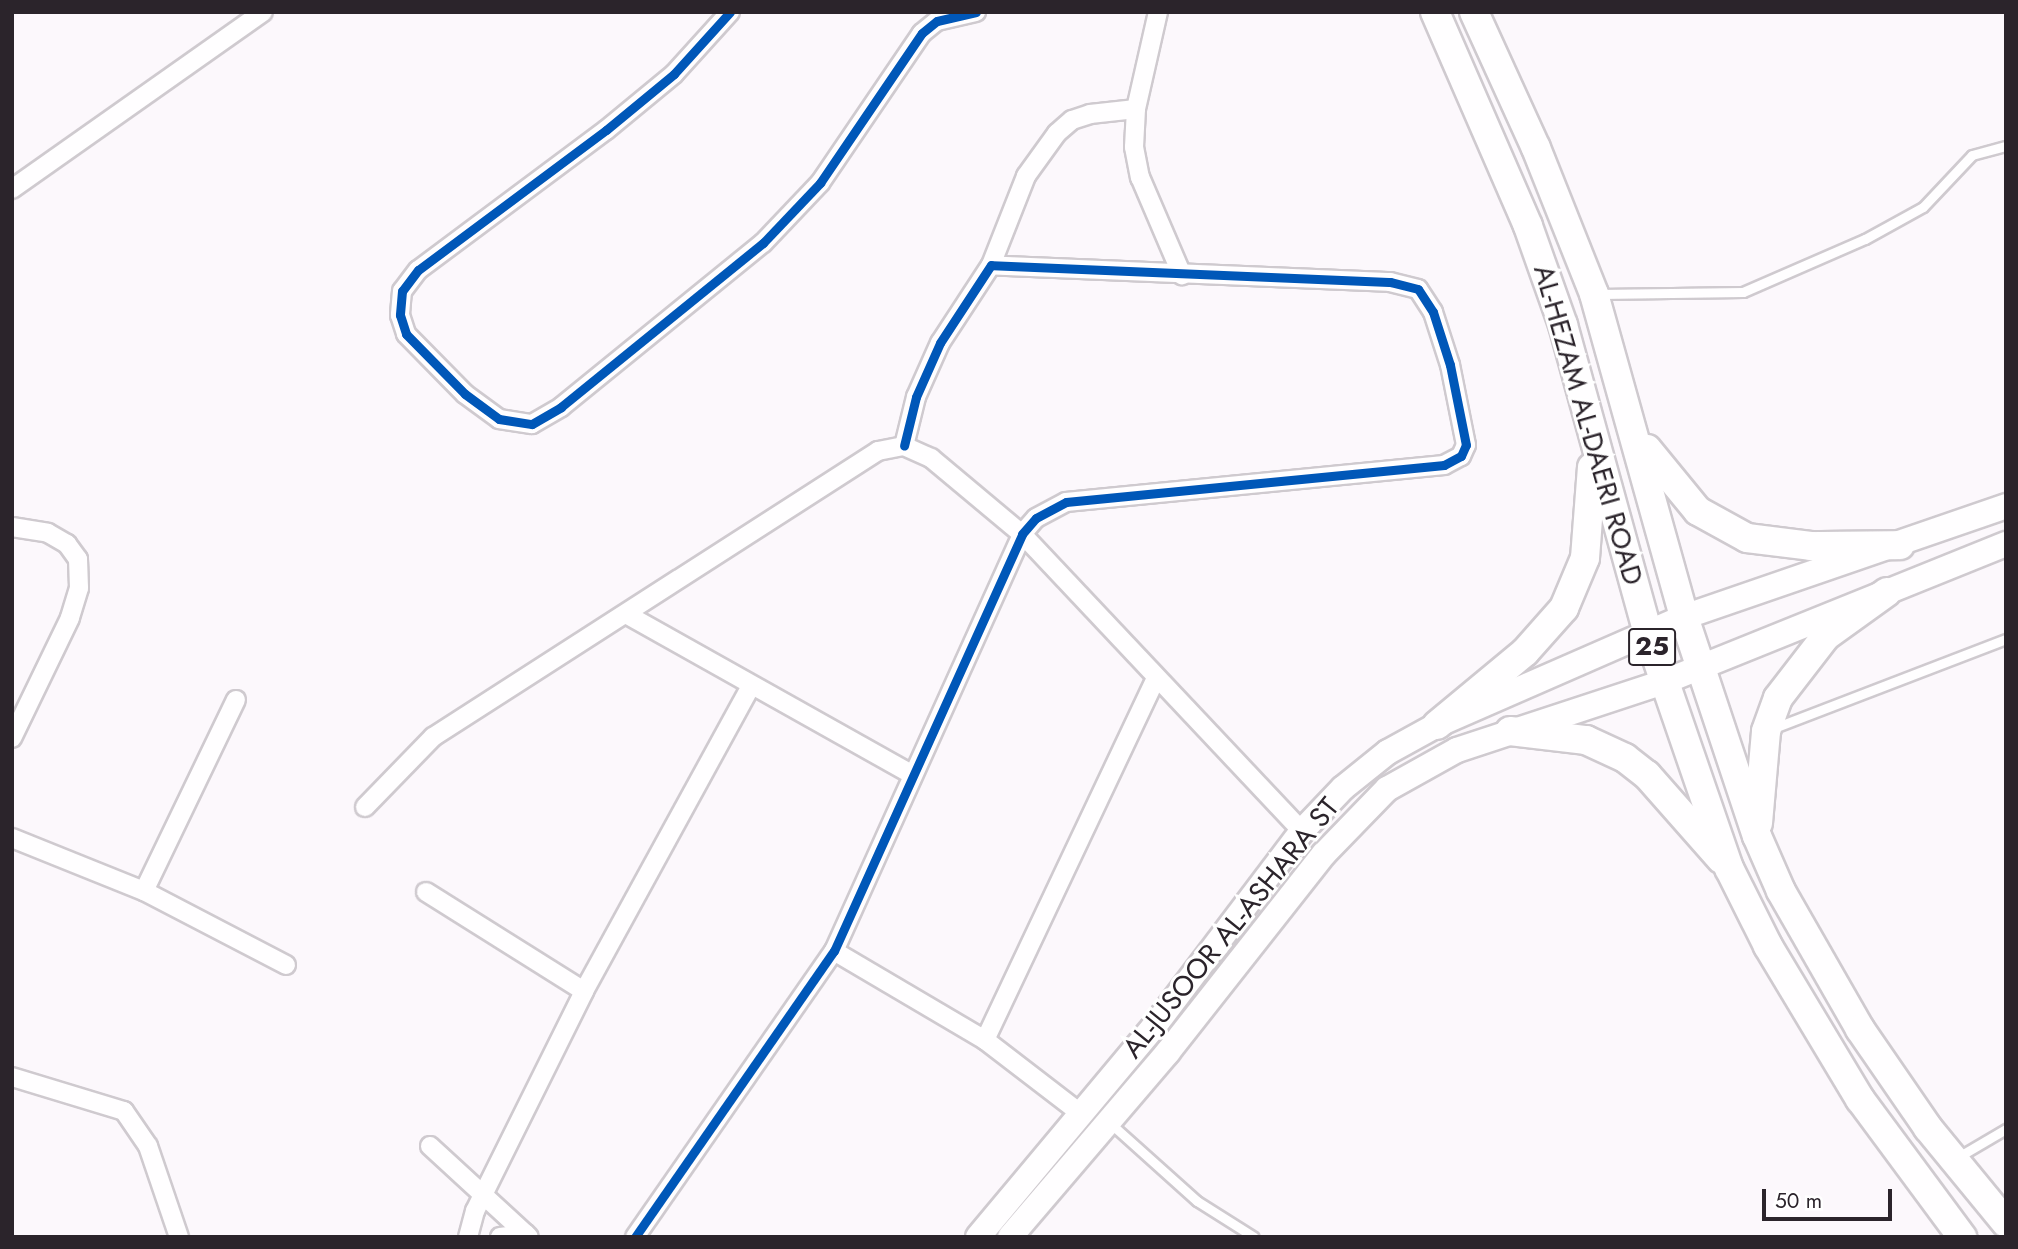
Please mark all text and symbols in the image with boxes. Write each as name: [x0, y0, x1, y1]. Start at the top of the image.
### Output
street label: AL-HEZAM AL-DAERI ROAD: [1526, 261, 1650, 589]
road number: 25: [1628, 624, 1676, 670]
street label: AL-JUSOOR AL-ASHARA ST: [1116, 791, 1346, 1065]
scale bar: [1766, 1176, 1896, 1220]
text: 50 m: [1775, 1186, 1822, 1216]

